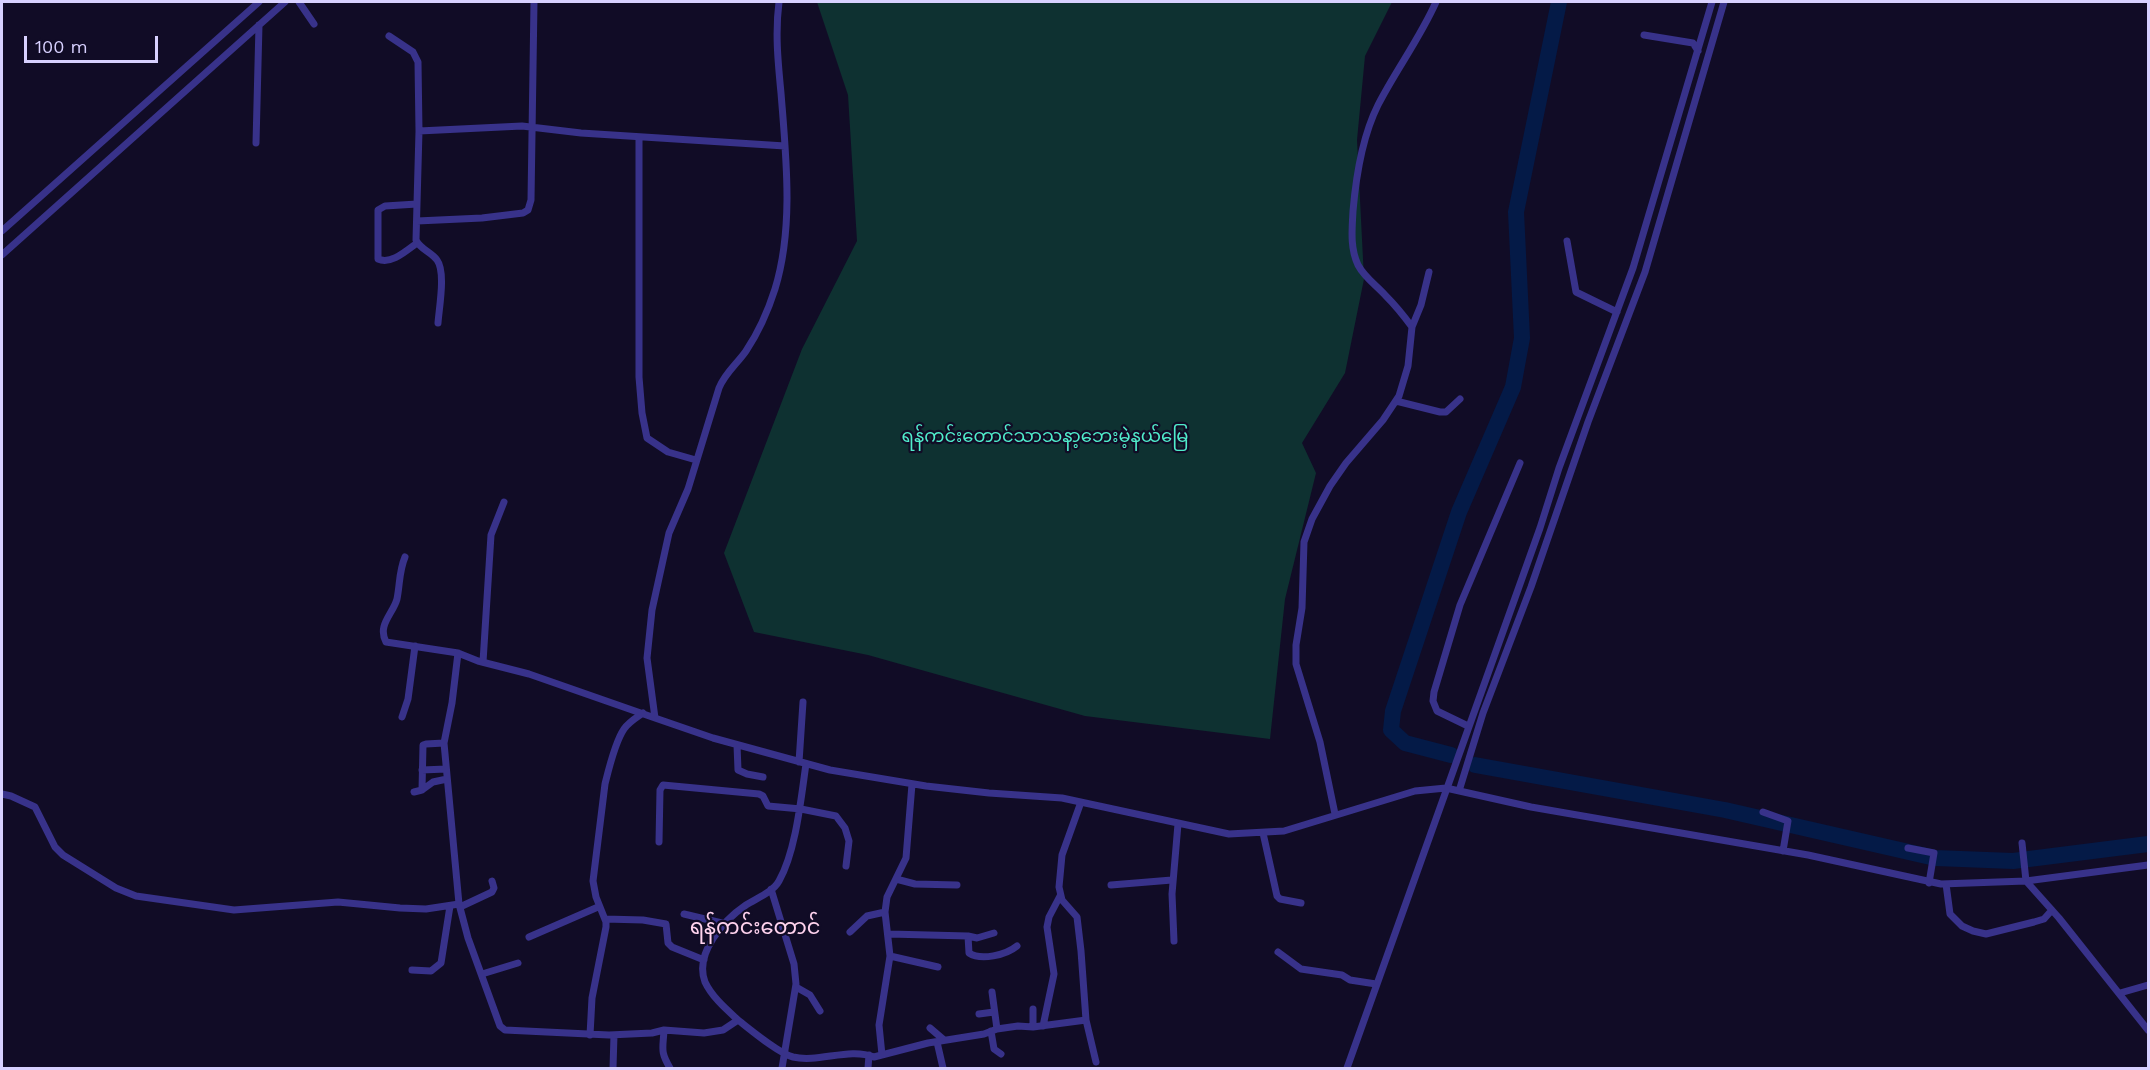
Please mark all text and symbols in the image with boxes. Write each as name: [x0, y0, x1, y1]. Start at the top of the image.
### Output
scale bar: [27, 24, 160, 62]
text: 100 m: [35, 36, 88, 57]
park label: ရန်ကင်းတောင်သာသနာ့ဘေးမဲ့နယ်မြေ: [902, 426, 1188, 448]
district label: ရန်ကင်းတောင်: [690, 915, 820, 941]

